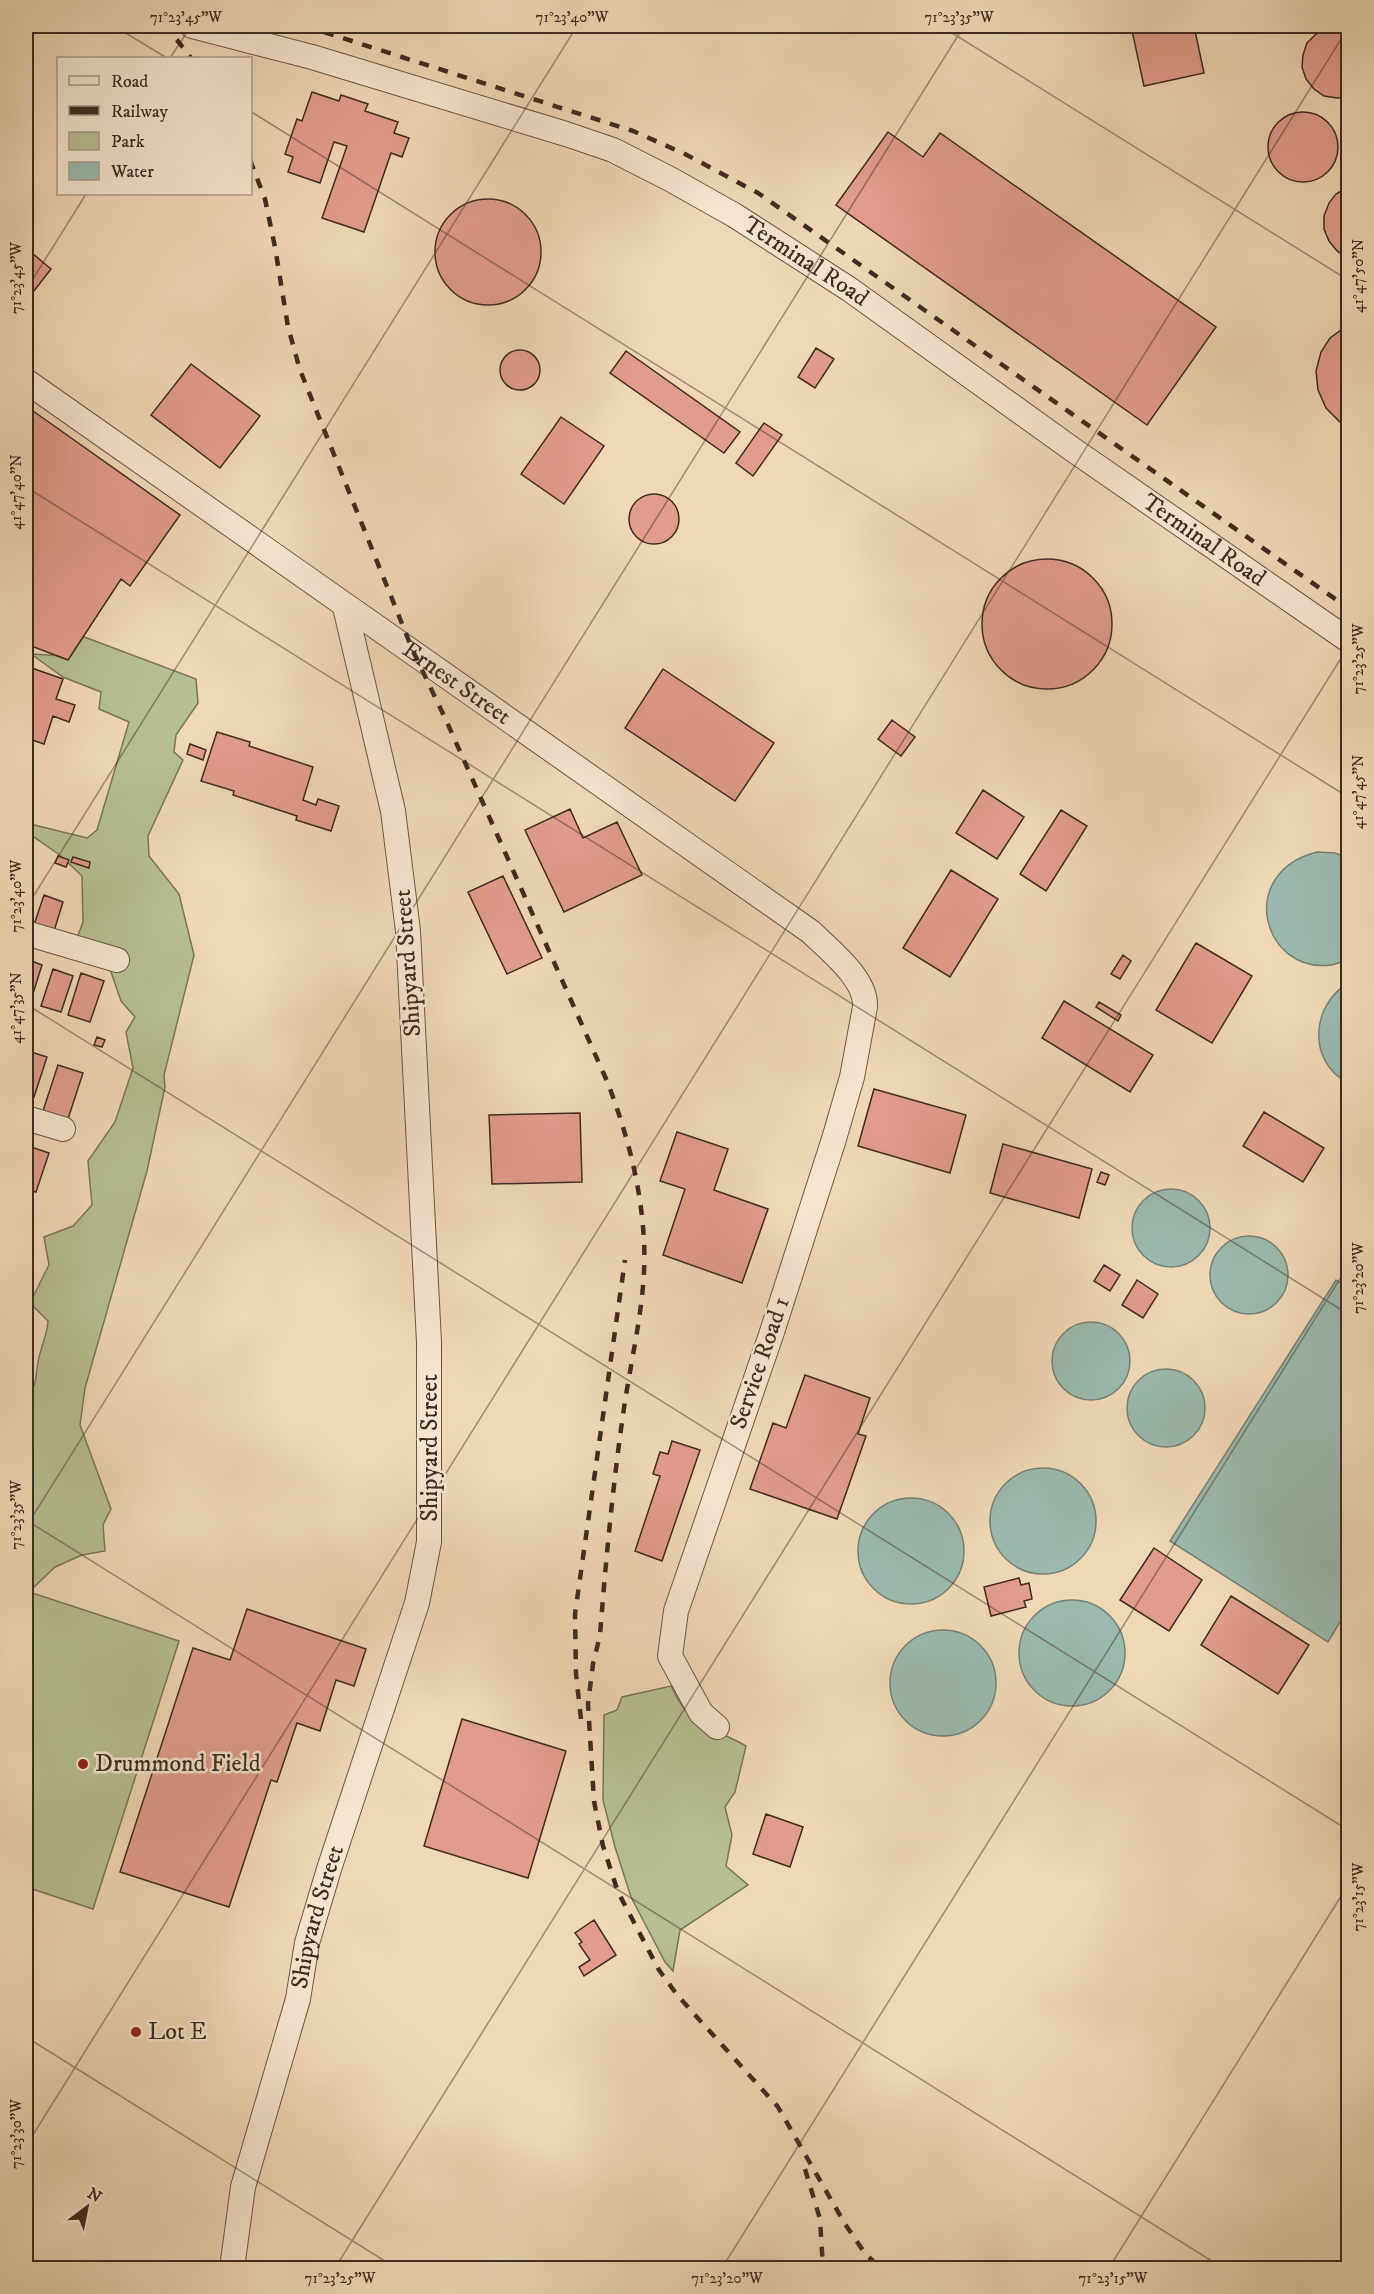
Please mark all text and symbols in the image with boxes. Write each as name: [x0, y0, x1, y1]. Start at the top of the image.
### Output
text: 71°23'45"W: [150, 8, 222, 27]
text: 71°23'40"W: [536, 8, 609, 27]
text: 71°23'35"W: [924, 8, 994, 27]
legend: [57, 57, 252, 195]
text: Road: [111, 71, 148, 93]
text: Railway: [111, 101, 169, 123]
text: Park: [111, 131, 145, 153]
text: Water: [110, 161, 154, 183]
street label: Terminal Road: [737, 210, 875, 313]
text: 41°47'50"N: [1349, 239, 1368, 313]
text: 71°23'45"W: [7, 242, 26, 314]
text: 41°47'40"N: [7, 454, 26, 530]
street label: Terminal Road: [1136, 487, 1272, 594]
text: 71°23'25"W: [1349, 623, 1368, 694]
street label: Ernest Street: [396, 635, 517, 732]
text: 41°47'45"N: [1349, 755, 1368, 829]
text: 71°23'40"W: [7, 859, 26, 932]
street label: Shipyard Street: [388, 888, 428, 1038]
text: 41°47'35"N: [7, 972, 26, 1044]
text: 71°23'20"W: [1349, 1242, 1368, 1314]
street label: Service Road 1: [723, 1293, 797, 1433]
street label: Shipyard Street: [415, 1374, 445, 1522]
text: 71°23'35"W: [7, 1480, 26, 1550]
place label: Drummond Field: [95, 1749, 261, 1779]
marker: Drummond Field: [76, 1757, 90, 1771]
street label: Shipyard Street: [285, 1841, 351, 1991]
text: 71°23'15"W: [1349, 1862, 1368, 1932]
place label: Lot E: [148, 2017, 207, 2047]
marker: Lot E: [129, 2025, 143, 2039]
text: 71°23'30"W: [7, 2099, 26, 2169]
north arrow: [57, 2177, 117, 2237]
text: N: [84, 2183, 105, 2207]
text: 71°23'25"W: [305, 2269, 376, 2288]
text: 71°23'20"W: [691, 2269, 763, 2288]
text: 71°23'15"W: [1078, 2269, 1148, 2288]

